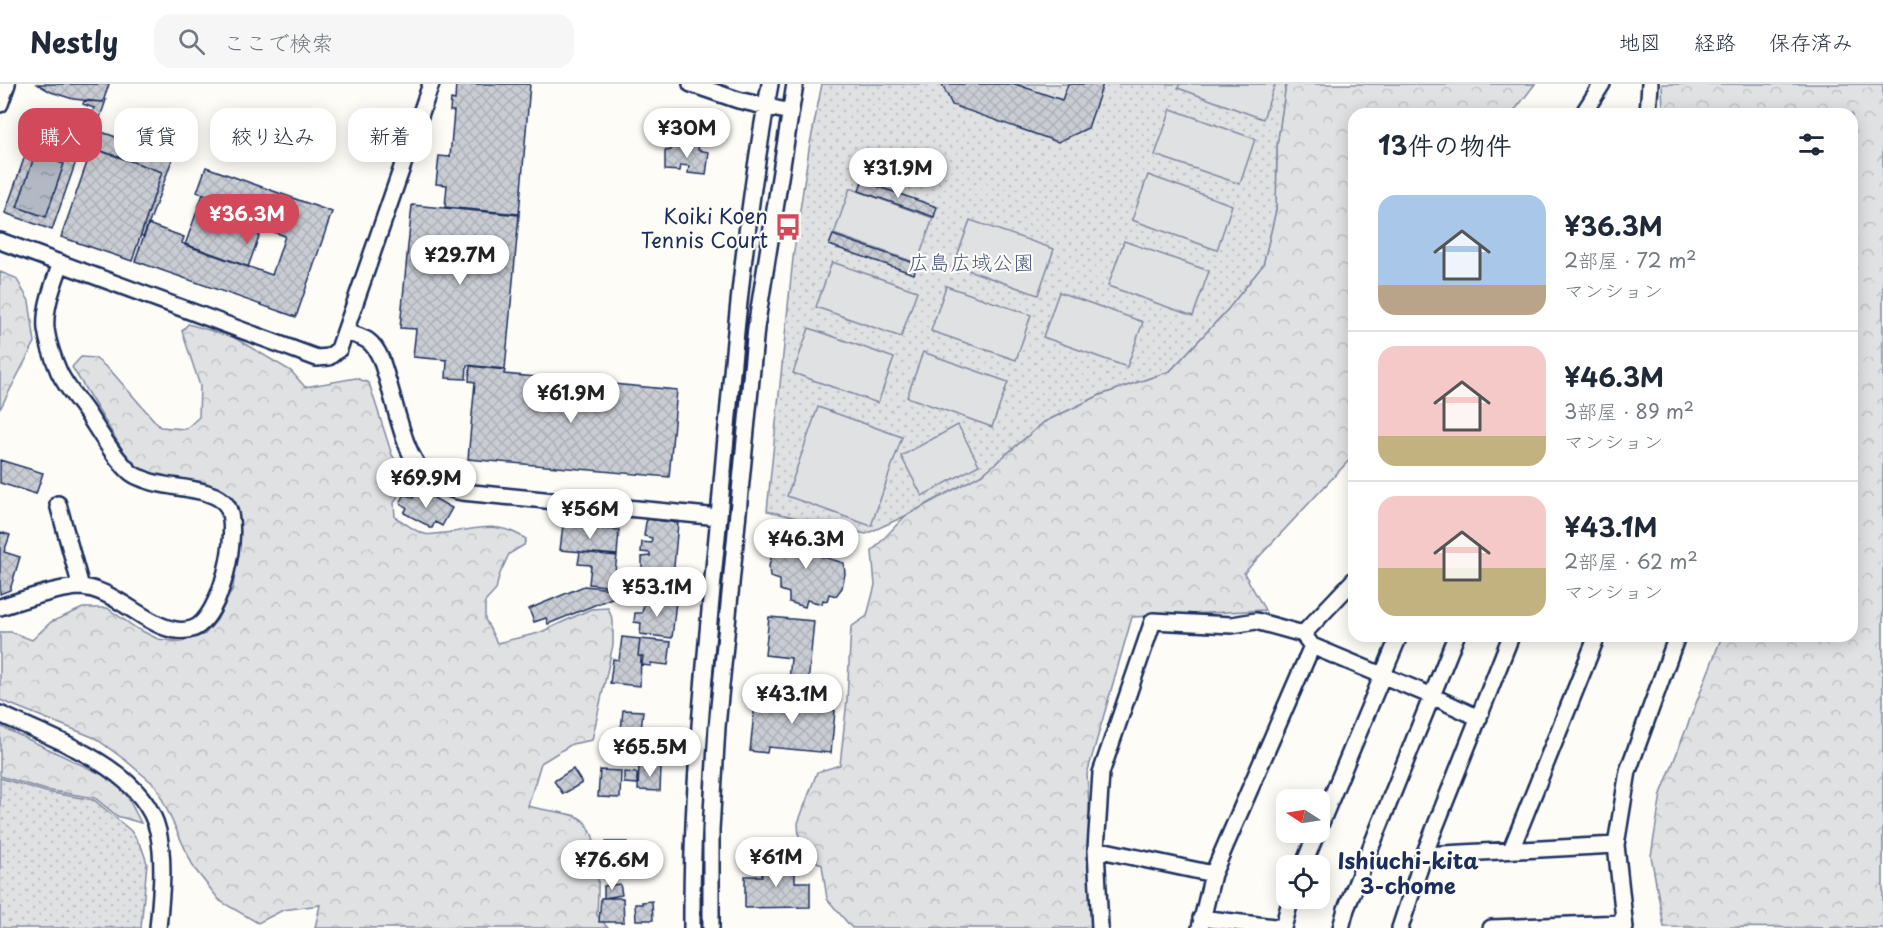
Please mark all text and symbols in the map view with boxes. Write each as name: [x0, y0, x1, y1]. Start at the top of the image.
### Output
search box: [154, 14, 574, 68]
text: Nestly: [30, 20, 118, 63]
icon: search: [175, 25, 208, 58]
text: ここで検索: [223, 25, 333, 58]
text: 地図: [1619, 25, 1661, 57]
text: 経路: [1694, 25, 1736, 57]
text: 保存済み: [1769, 25, 1853, 57]
chip: 購入: [18, 108, 102, 162]
chip: 賃貸: [114, 108, 198, 162]
chip: 絞り込み: [210, 108, 336, 162]
chip: 新着: [348, 108, 432, 162]
pin: ¥30M: [651, 108, 723, 159]
text: ¥30M: [657, 112, 717, 142]
text: 13件の物件: [1378, 125, 1511, 164]
icon: filters: [1795, 128, 1828, 161]
pin: ¥31.9M: [849, 148, 947, 199]
text: ¥31.9M: [863, 152, 933, 182]
pin: ¥36.3M: [198, 194, 296, 245]
text: ¥36.3M: [209, 198, 285, 228]
place label: Koiki Koen Tennis Court: [641, 199, 768, 255]
text: ¥36.3M: [1564, 206, 1663, 245]
bus stop icon: Koiki Koen Tennis Court: [773, 212, 803, 242]
icon: home: [1426, 219, 1498, 291]
pin: ¥29.7M: [411, 235, 509, 286]
text: ¥29.7M: [424, 239, 496, 269]
park label: 広島広域公園: [908, 245, 1034, 277]
text: 2部屋 · 72 m²: [1564, 245, 1697, 275]
text: マンション: [1564, 275, 1663, 305]
text: ¥46.3M: [1564, 357, 1664, 396]
icon: home: [1426, 370, 1498, 442]
pin: ¥61.9M: [522, 373, 620, 424]
text: ¥61.9M: [537, 377, 605, 407]
text: 3部屋 · 89 m²: [1564, 396, 1694, 426]
text: マンション: [1564, 426, 1663, 456]
pin: ¥69.9M: [377, 458, 475, 509]
text: ¥69.9M: [390, 462, 462, 492]
pin: ¥56M: [554, 489, 626, 540]
text: ¥56M: [561, 493, 619, 523]
text: ¥43.1M: [1564, 507, 1657, 546]
pin: ¥46.3M: [757, 519, 855, 570]
icon: home: [1426, 520, 1498, 592]
text: ¥46.3M: [768, 523, 844, 553]
text: 2部屋 · 62 m²: [1564, 546, 1698, 576]
pin: ¥53.1M: [608, 567, 706, 618]
text: ¥53.1M: [622, 571, 692, 601]
text: マンション: [1564, 576, 1663, 606]
pin: ¥43.1M: [743, 674, 841, 725]
text: ¥43.1M: [756, 678, 828, 708]
pin: ¥65.5M: [601, 727, 699, 778]
text: ¥65.5M: [613, 731, 687, 761]
north arrow: [1276, 789, 1330, 843]
map controls: [1276, 789, 1330, 909]
pin: ¥61M: [740, 837, 812, 888]
pin: ¥76.6M: [563, 840, 661, 891]
text: ¥61M: [749, 841, 803, 871]
district label: Ishiuchi-kita 3-chome: [1337, 843, 1479, 901]
text: ¥76.6M: [575, 844, 649, 874]
button: locate: [1276, 855, 1330, 909]

